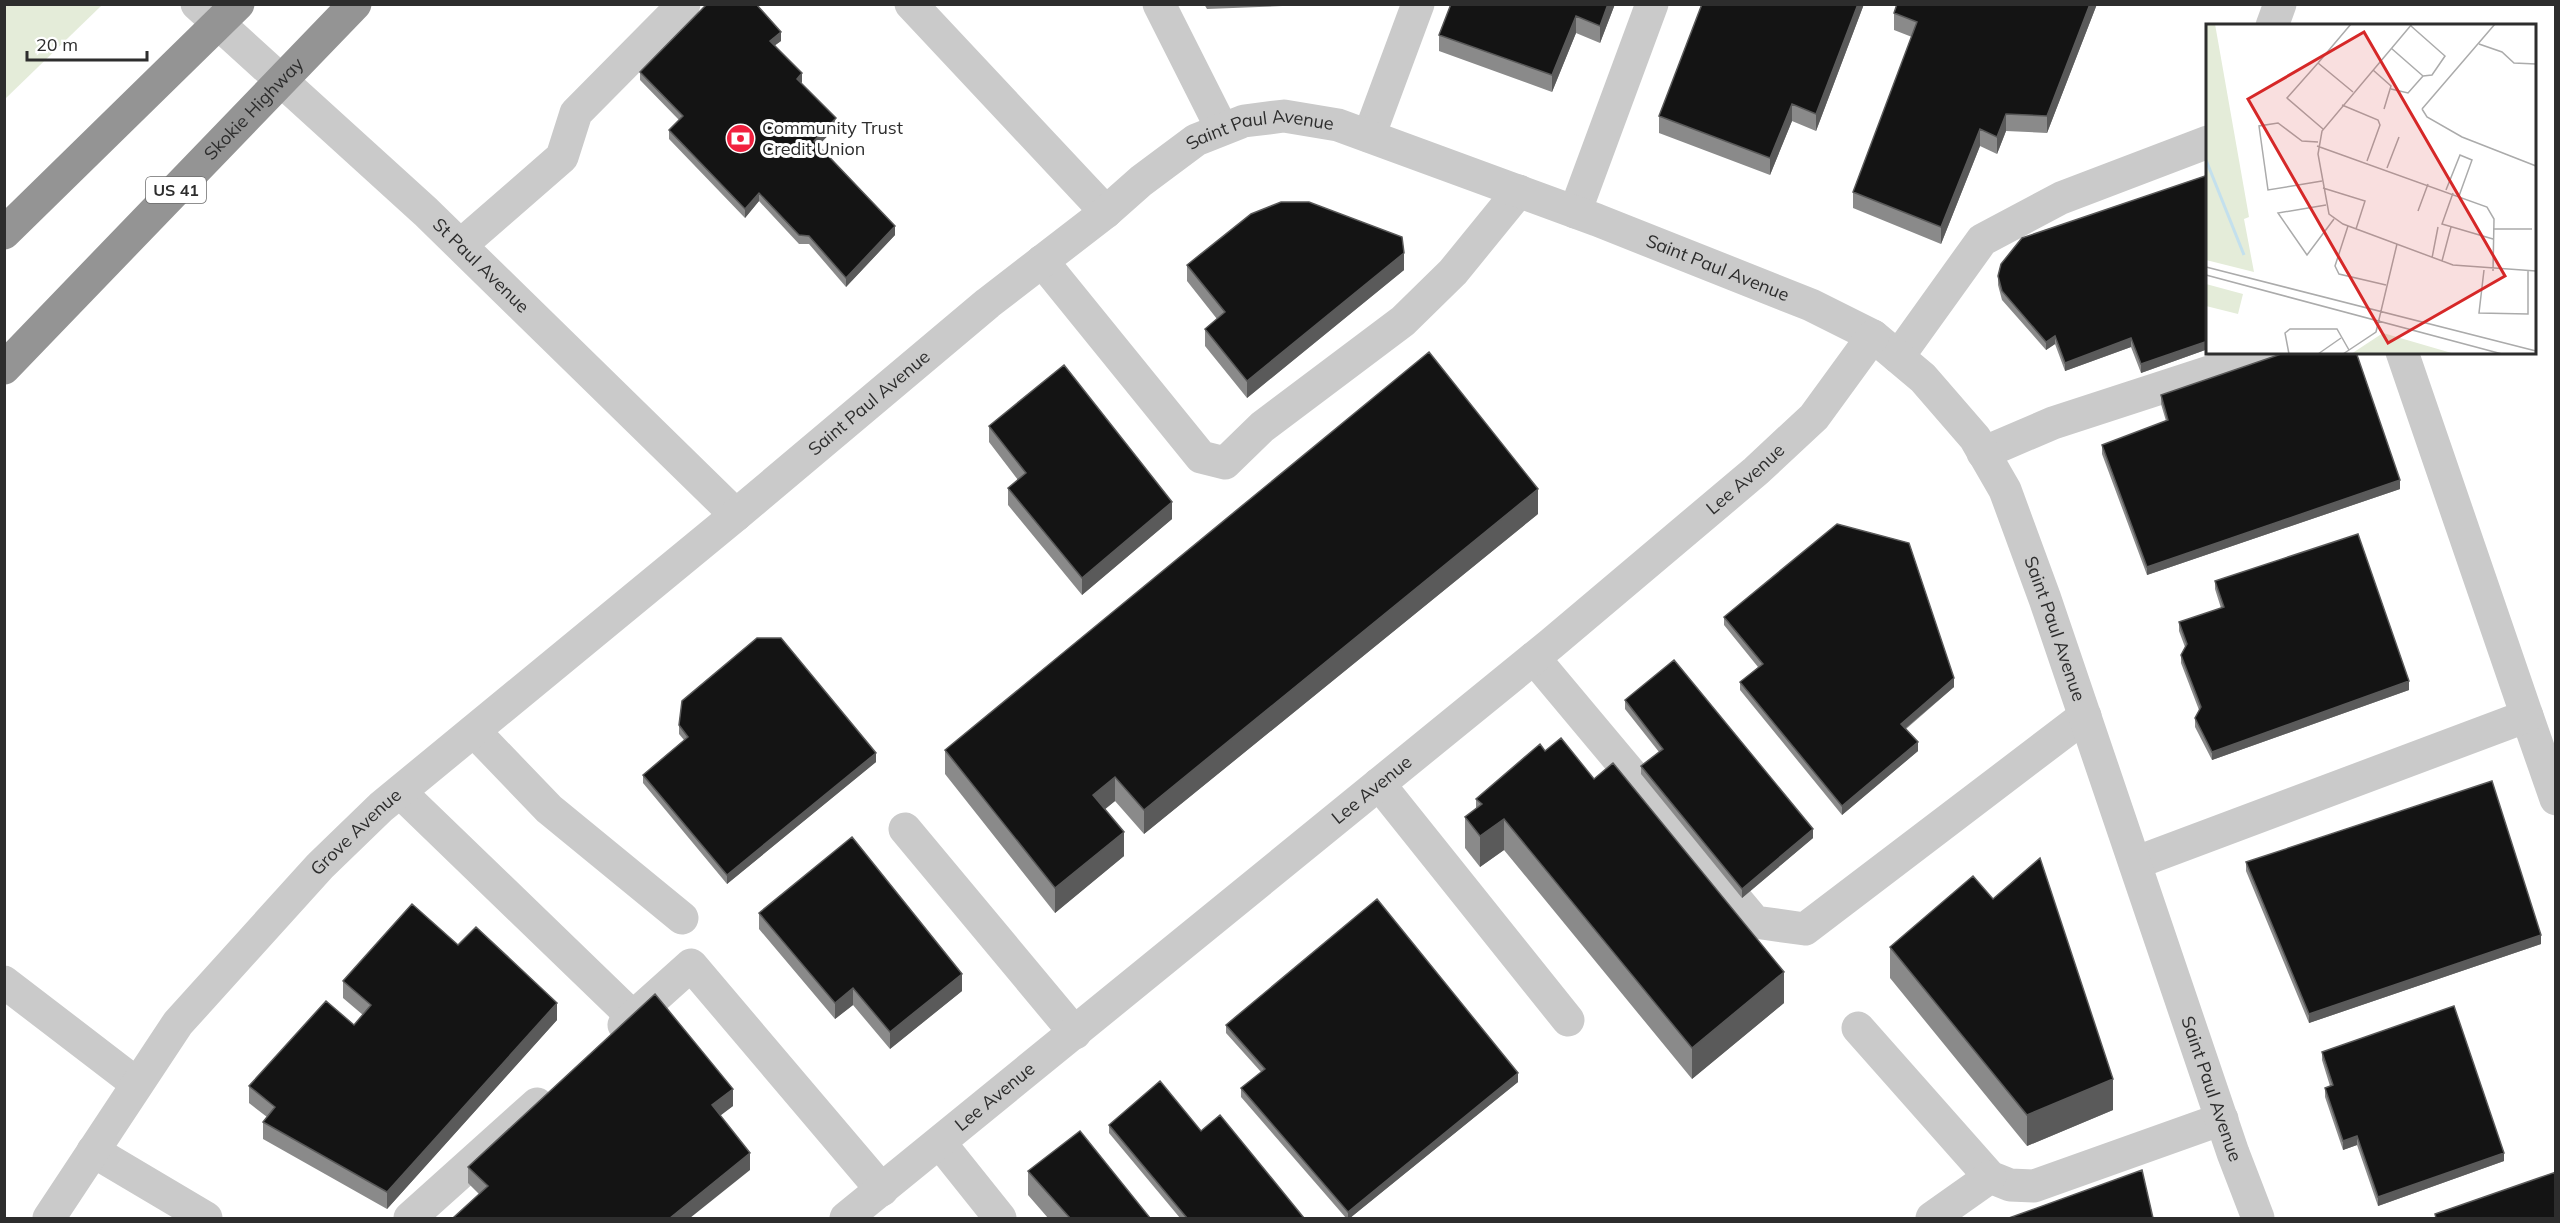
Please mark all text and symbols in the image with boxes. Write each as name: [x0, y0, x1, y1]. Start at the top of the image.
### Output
scale bar: [27, 24, 147, 62]
inset map: [2206, 24, 2536, 354]
text: 20 m: [36, 33, 78, 56]
street label: Skokie Highway: [199, 52, 309, 165]
street label: Saint Paul Avenue: [1181, 104, 1336, 155]
place label: Community Trust Credit Union: [762, 116, 903, 160]
bank icon: Community Trust Credit Union: [725, 122, 757, 154]
road number: US 41: [146, 177, 206, 203]
street label: St Paul Avenue: [428, 213, 534, 318]
street label: Saint Paul Avenue: [1643, 229, 1793, 306]
street label: Saint Paul Avenue: [803, 345, 934, 460]
street label: Lee Avenue: [1701, 438, 1789, 519]
street label: Saint Paul Avenue: [2019, 553, 2091, 704]
street label: Lee Avenue: [1327, 750, 1416, 829]
street label: Grove Avenue: [305, 783, 406, 880]
street label: Saint Paul Avenue: [2176, 1013, 2247, 1165]
street label: Lee Avenue: [950, 1057, 1039, 1136]

